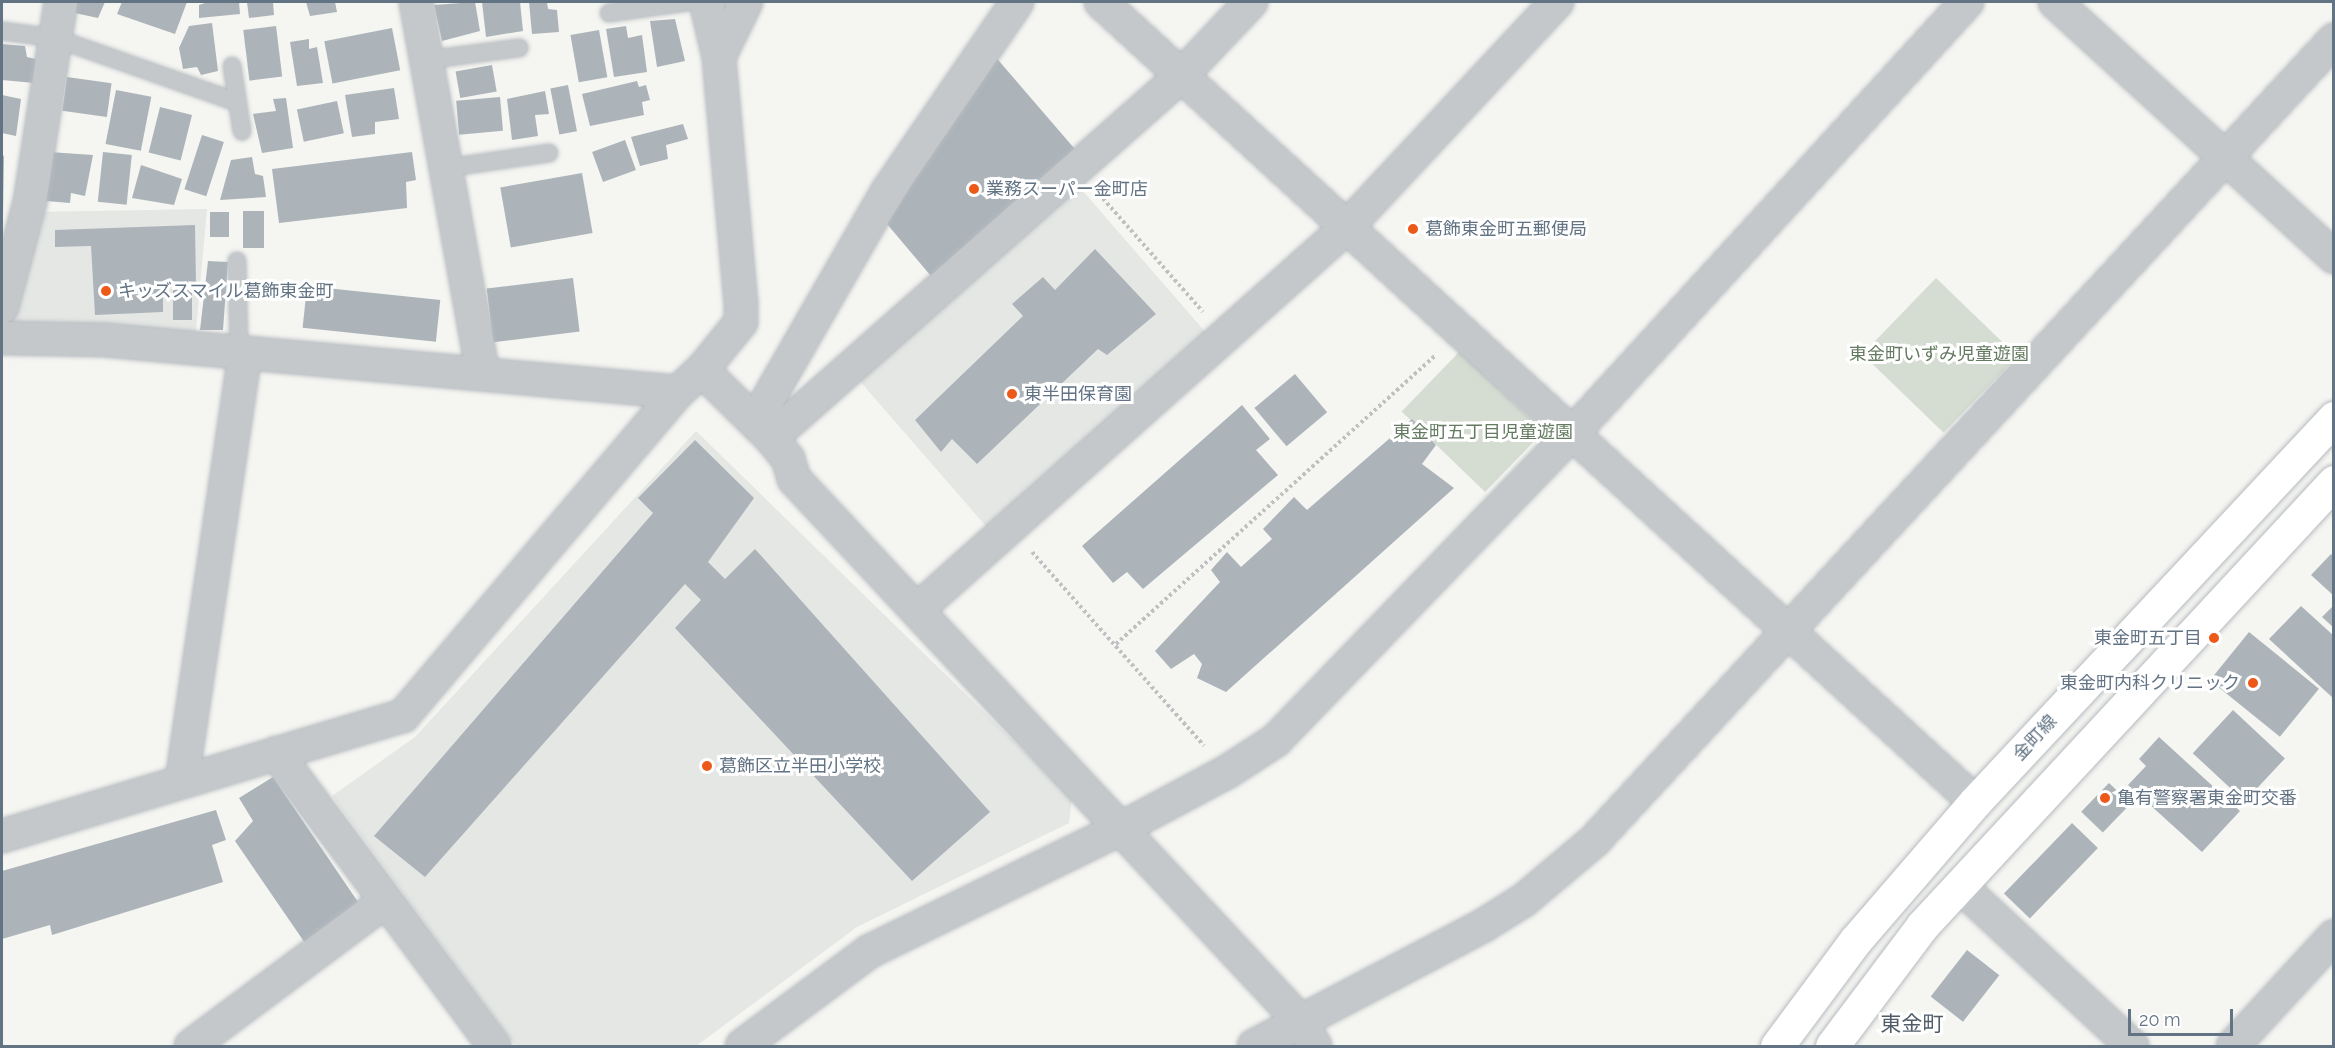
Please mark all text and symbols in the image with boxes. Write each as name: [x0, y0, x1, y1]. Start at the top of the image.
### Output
place label: 業務スーパー金町店: [986, 178, 1148, 200]
marker: 業務スーパー金町店: [967, 182, 981, 196]
place label: 葛飾東金町五郵便局: [1425, 218, 1587, 240]
marker: 葛飾東金町五郵便局: [1406, 222, 1420, 236]
place label: キッズスマイル葛飾東金町: [118, 280, 334, 302]
marker: キッズスマイル葛飾東金町: [99, 284, 113, 298]
park label: 東金町いずみ児童遊園: [1849, 343, 2029, 365]
place label: 東半田保育園: [1024, 383, 1132, 405]
marker: 東半田保育園: [1005, 387, 1019, 401]
park label: 東金町五丁目児童遊園: [1393, 421, 1573, 443]
place label: 東金町五丁目: [2094, 627, 2202, 649]
marker: 東金町五丁目: [2207, 631, 2221, 645]
place label: 東金町内科クリニック: [2060, 672, 2240, 694]
marker: 東金町内科クリニック: [2244, 674, 2262, 692]
street label: 金町線: [2009, 711, 2061, 765]
place label: 葛飾区立半田小学校: [719, 755, 881, 777]
marker: 葛飾区立半田小学校: [700, 759, 714, 773]
place label: 亀有警察署東金町交番: [2117, 787, 2297, 809]
marker: 亀有警察署東金町交番: [2098, 791, 2112, 805]
scale bar: [2131, 997, 2236, 1035]
text: 20 m: [2139, 1009, 2181, 1030]
district label: 東金町: [1881, 1011, 1943, 1037]

